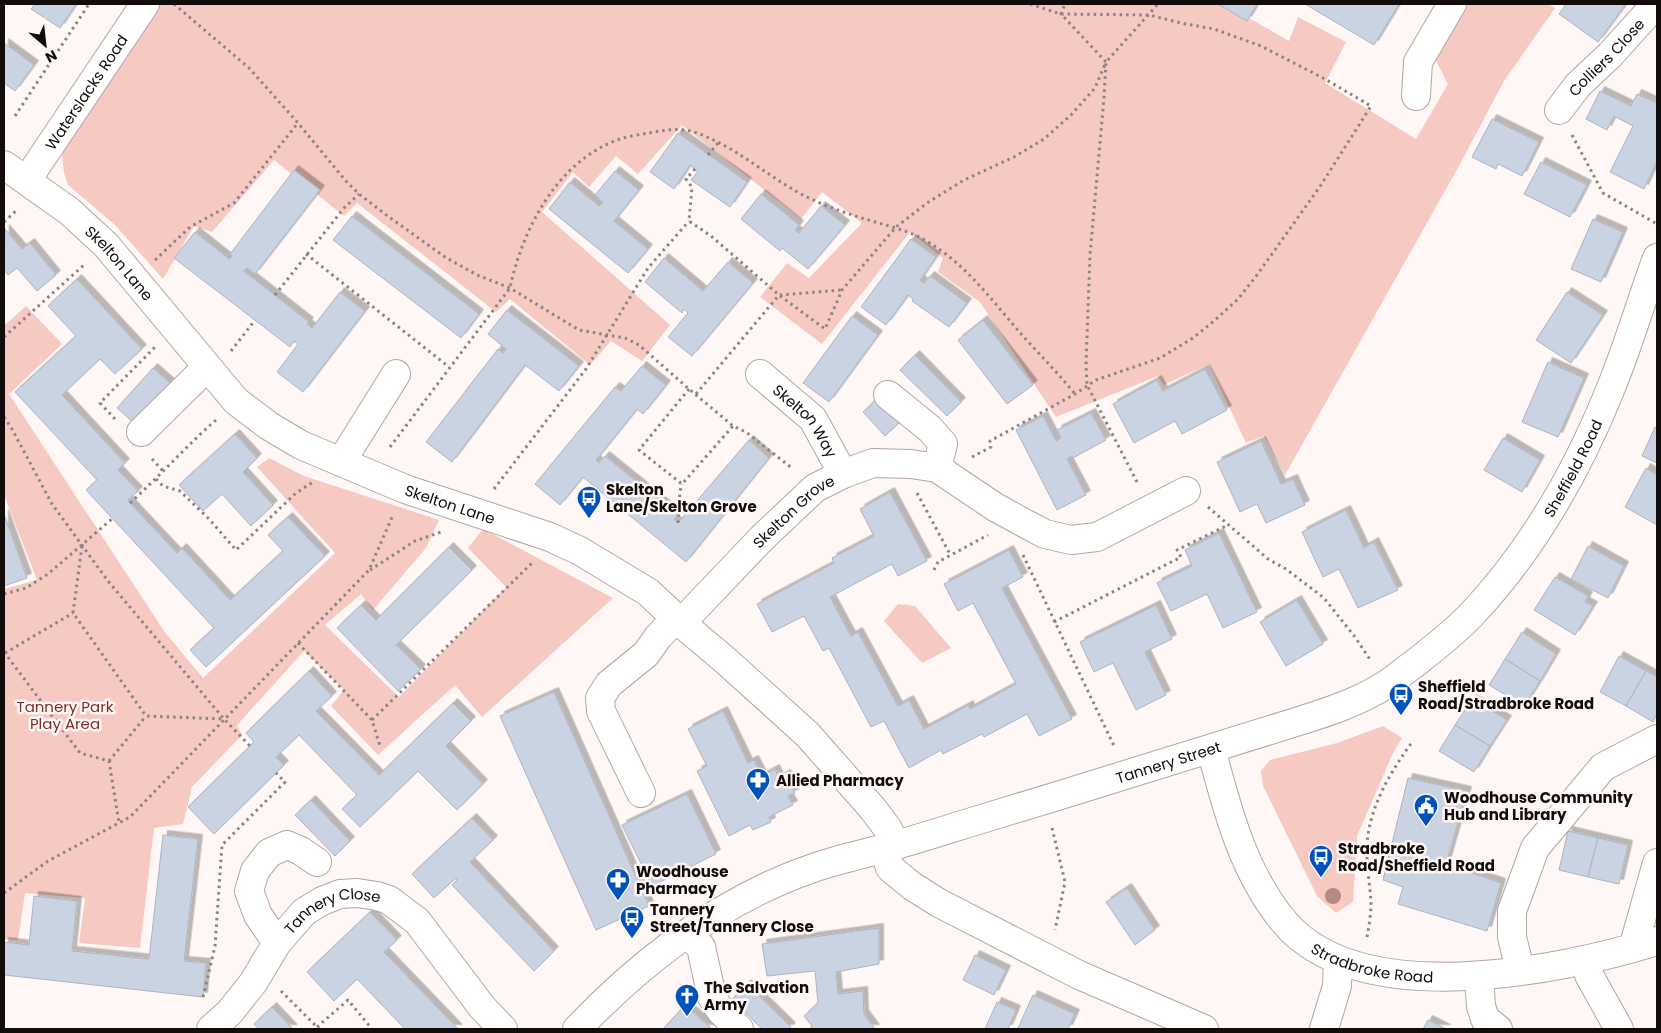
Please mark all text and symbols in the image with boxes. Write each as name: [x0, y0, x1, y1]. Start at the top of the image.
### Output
street label: Colliers Close: [1563, 14, 1649, 100]
north arrow: [20, 20, 70, 70]
street label: Waterslacks Road: [40, 30, 132, 154]
text: N: [42, 45, 60, 68]
street label: Skelton Lane: [81, 220, 158, 305]
street label: Skelton Way: [769, 379, 843, 462]
street label: Sheffield Road: [1538, 416, 1607, 521]
street label: Skelton Grove: [748, 470, 838, 552]
street label: Skelton Lane: [402, 479, 498, 529]
place label: Skelton Lane/Skelton Grove: [606, 479, 757, 517]
bus stop icon: Skelton Lane/Skelton Grove: [576, 485, 602, 519]
place label: Sheffield Road/Stradbroke Road: [1418, 676, 1594, 714]
bus stop icon: Sheffield Road/Stradbroke Road: [1388, 682, 1414, 716]
park label: Tannery Park Play Area: [17, 696, 114, 734]
street label: Tannery Street: [1113, 736, 1223, 788]
pharmacy icon: Allied Pharmacy: [745, 767, 771, 801]
place label: Allied Pharmacy: [776, 770, 904, 791]
place label: Woodhouse Community Hub and Library: [1444, 787, 1633, 825]
public building icon: Woodhouse Community Hub and Library: [1413, 793, 1439, 827]
place label: Stradbroke Road/Sheffield Road: [1338, 838, 1495, 876]
bus stop icon: Stradbroke Road/Sheffield Road: [1308, 844, 1334, 878]
place label: Woodhouse Pharmacy: [636, 861, 728, 899]
pharmacy icon: Woodhouse Pharmacy: [605, 867, 631, 901]
street label: Tannery Close: [279, 882, 382, 938]
place label: Tannery Street/Tannery Close: [650, 899, 814, 937]
bus stop icon: Tannery Street/Tannery Close: [619, 905, 645, 939]
street label: Stradbroke Road: [1307, 938, 1434, 987]
place label: The Salvation Army: [704, 977, 809, 1015]
church icon: The Salvation Army: [674, 983, 700, 1017]

